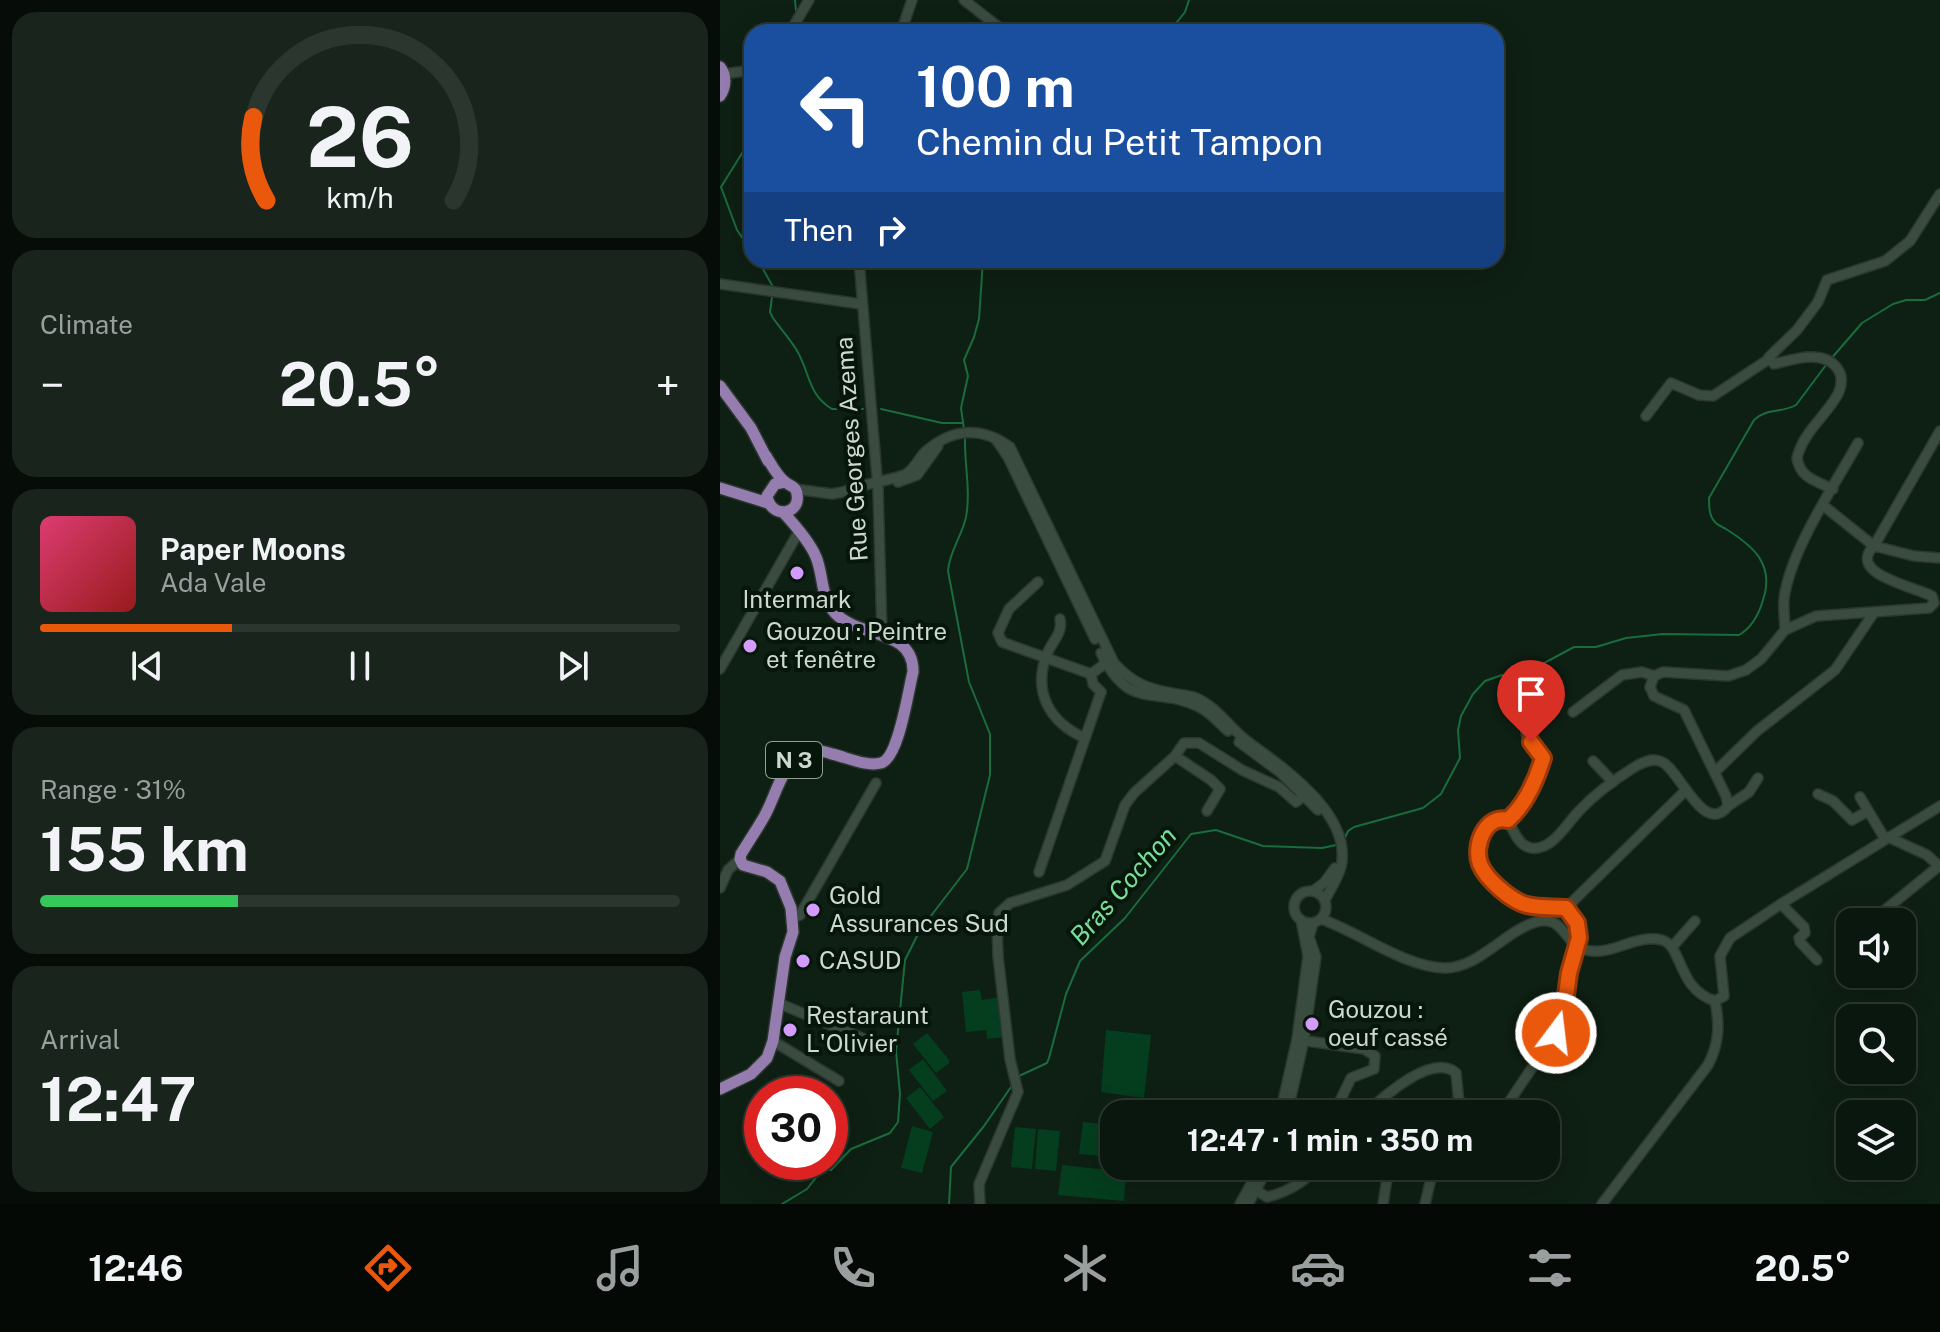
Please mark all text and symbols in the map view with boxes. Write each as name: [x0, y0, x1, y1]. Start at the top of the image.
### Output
text: 100 m: [916, 54, 1075, 120]
icon: left: [784, 56, 888, 160]
text: 26: [306, 88, 414, 186]
text: Chemin du Petit Tampon: [916, 121, 1323, 163]
text: km/h: [326, 181, 394, 214]
icon: right: [869, 208, 913, 252]
text: Then: [784, 212, 853, 248]
text: Climate: [40, 309, 133, 340]
street label: Rue Georges Azema: [829, 336, 873, 562]
text: 20.5°: [279, 349, 441, 420]
text: −: [40, 359, 64, 411]
text: +: [656, 359, 680, 411]
text: Paper Moons: [160, 531, 346, 567]
marker: Intermark: [788, 564, 806, 582]
text: Ada Vale: [160, 567, 266, 598]
place label: Intermark: [743, 585, 851, 613]
place label: Gouzou : Peintre et fenêtre: [766, 617, 947, 673]
marker: Gouzou : Peintre et fenêtre: [741, 637, 759, 655]
icon: previous: [125, 644, 169, 688]
icon: pause: [338, 644, 382, 688]
icon: next: [551, 644, 595, 688]
pin: [1497, 660, 1565, 742]
icon: arrive: [1509, 672, 1553, 716]
road number: N 3: [766, 742, 822, 778]
text: Range · 31%: [40, 774, 186, 805]
text: 155 km: [40, 814, 249, 885]
water label: Bras Cochon: [1063, 820, 1182, 951]
place label: Gold Assurances Sud: [829, 881, 1009, 937]
marker: Gold Assurances Sud: [804, 901, 822, 919]
map controls: [1836, 908, 1916, 1180]
button: sound: [1836, 908, 1916, 988]
place label: CASUD: [819, 946, 901, 974]
marker: CASUD: [794, 952, 812, 970]
position arrow: [1514, 991, 1598, 1075]
place label: Gouzou : oeuf cassé: [1328, 995, 1448, 1051]
place label: Restaraunt L'Olivier: [806, 1001, 929, 1057]
button: search: [1836, 1004, 1916, 1084]
marker: Gouzou : oeuf cassé: [1303, 1015, 1321, 1033]
marker: Restaraunt L'Olivier: [781, 1021, 799, 1039]
text: Arrival: [40, 1024, 120, 1055]
text: 12:47: [40, 1064, 197, 1135]
speed limit sign: 30: [744, 1076, 848, 1180]
button: layers: [1836, 1100, 1916, 1180]
text: 12:47 · 1 min · 350 m: [1187, 1122, 1473, 1158]
icon: directions: [360, 1240, 416, 1296]
icon: music: [592, 1240, 648, 1296]
icon: phone: [825, 1240, 881, 1296]
icon: climate: [1057, 1240, 1113, 1296]
icon: car: [1290, 1240, 1346, 1296]
icon: filters: [1522, 1240, 1578, 1296]
text: 12:46: [88, 1247, 183, 1289]
text: 20.5°: [1755, 1247, 1852, 1289]

